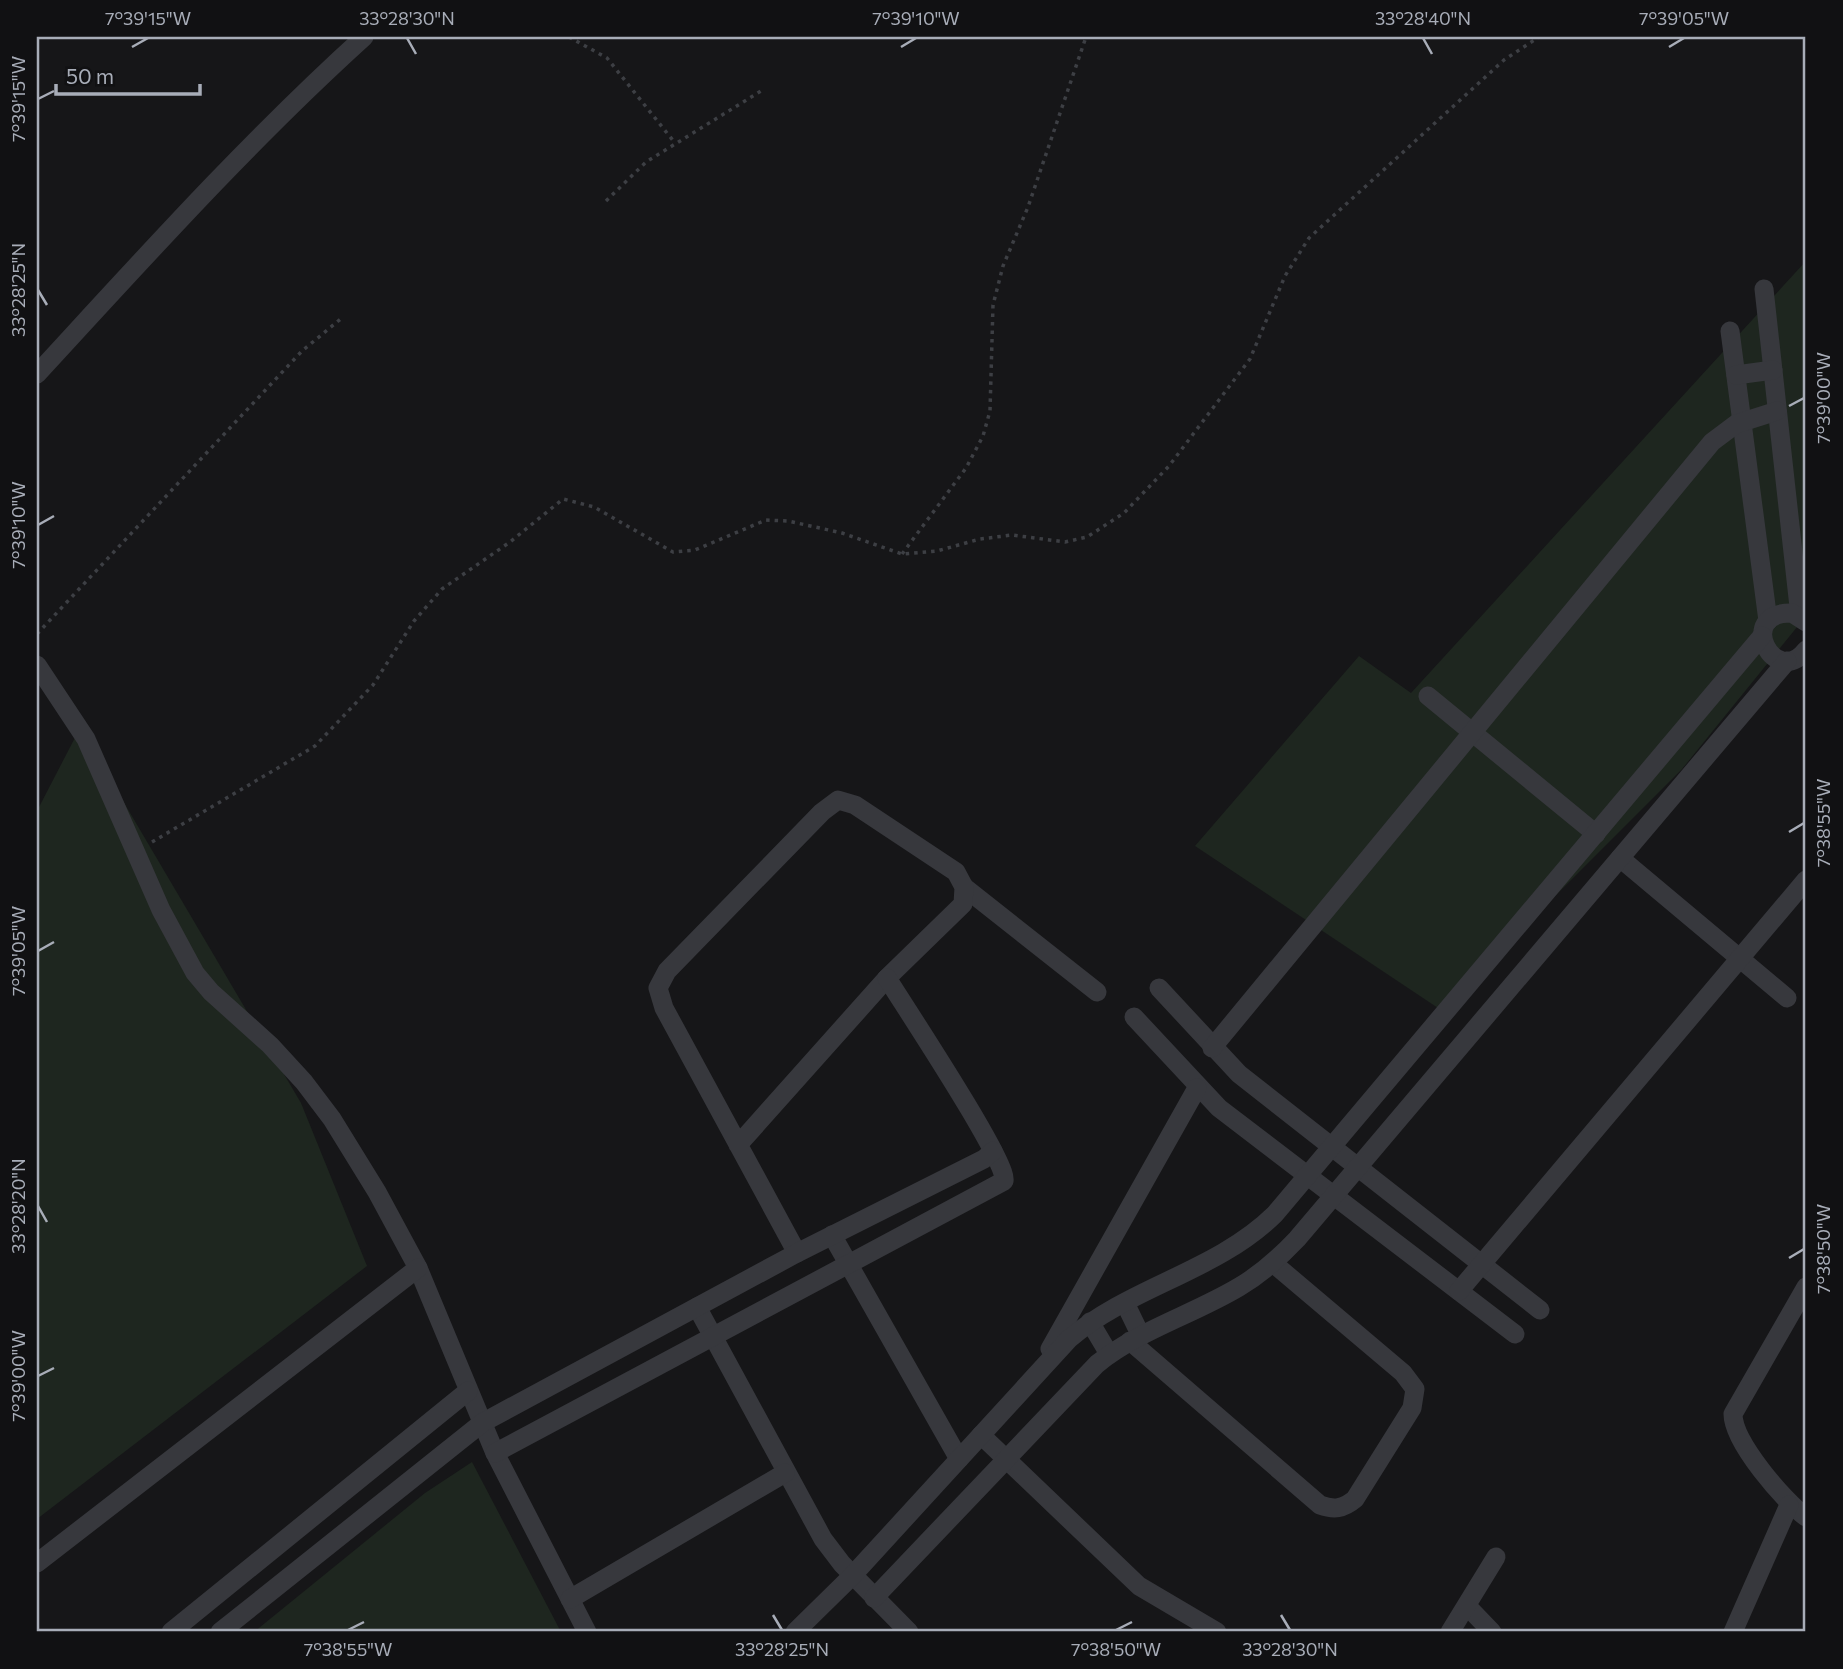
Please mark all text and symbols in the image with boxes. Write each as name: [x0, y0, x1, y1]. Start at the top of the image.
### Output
text: 7°39'15"W: [105, 7, 191, 29]
text: 33°28'30"N: [359, 7, 455, 29]
text: 7°39'10"W: [872, 7, 960, 29]
text: 33°28'40"N: [1375, 7, 1471, 29]
text: 7°39'05"W: [1639, 7, 1729, 29]
scale bar: [56, 52, 200, 96]
text: 7°39'15"W: [7, 56, 29, 142]
text: 50 m: [66, 63, 114, 88]
text: 33°28'25"N: [7, 243, 29, 337]
text: 7°39'00"W: [1812, 352, 1834, 444]
text: 7°39'10"W: [7, 481, 29, 569]
text: 7°38'55"W: [1812, 779, 1834, 867]
text: 7°39'05"W: [7, 906, 29, 996]
text: 33°28'20"N: [7, 1158, 29, 1254]
text: 7°38'50"W: [1812, 1204, 1834, 1294]
text: 7°39'00"W: [7, 1330, 29, 1422]
text: 7°38'55"W: [304, 1638, 392, 1660]
text: 33°28'25"N: [735, 1638, 829, 1660]
text: 7°38'50"W: [1071, 1638, 1161, 1660]
text: 33°28'30"N: [1242, 1638, 1338, 1660]

